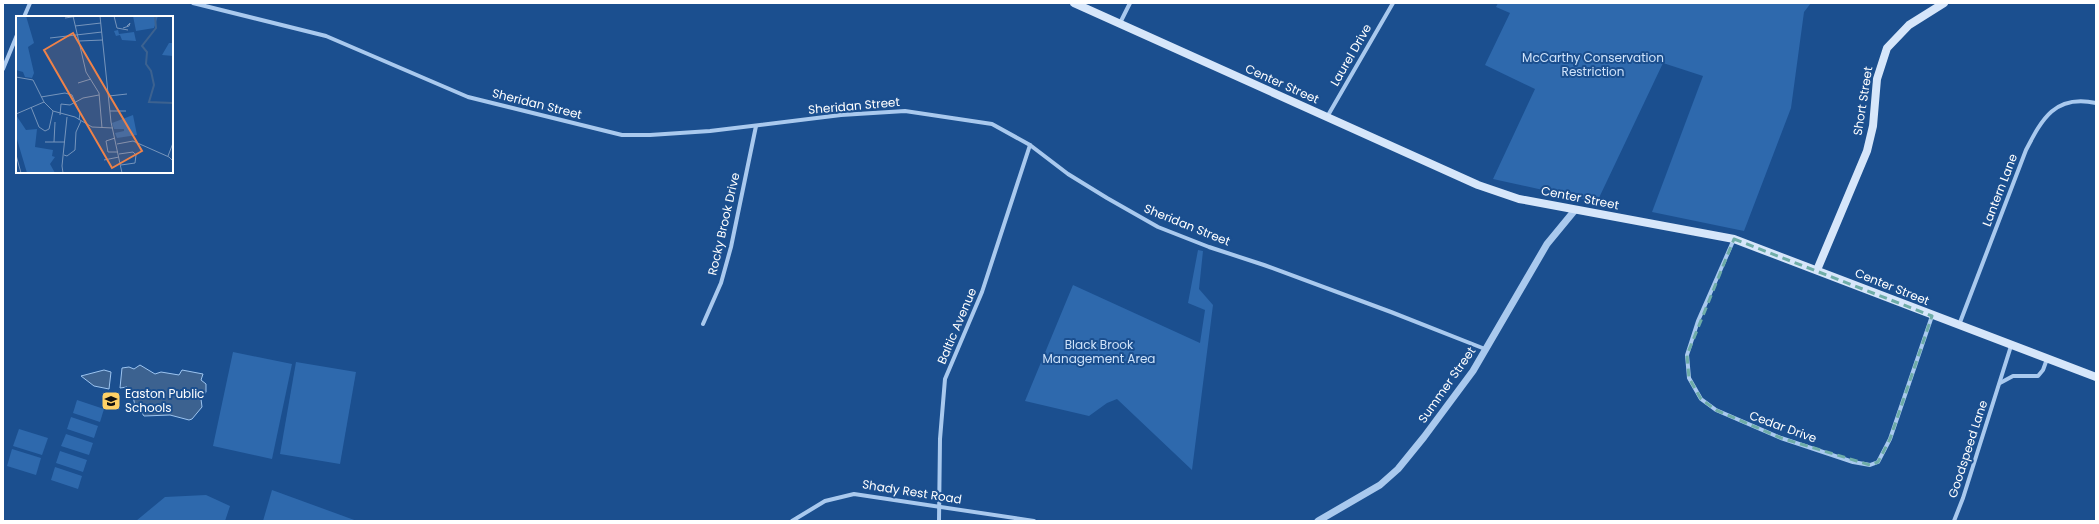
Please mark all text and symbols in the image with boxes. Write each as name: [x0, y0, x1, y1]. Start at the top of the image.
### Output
inset map: [16, 16, 173, 173]
street label: Laurel Drive: [1326, 21, 1375, 89]
park label: McCarthy Conservation Restriction: [1522, 49, 1664, 80]
street label: Center Street: [1243, 60, 1322, 107]
street label: Short Street: [1849, 65, 1876, 137]
street label: Sheridan Street: [491, 84, 584, 123]
street label: Sheridan Street: [807, 93, 900, 118]
street label: Lantern Lane: [1978, 151, 2021, 229]
street label: Rocky Brook Drive: [703, 171, 744, 277]
street label: Center Street: [1540, 182, 1620, 213]
street label: Sheridan Street: [1141, 199, 1233, 250]
street label: Center Street: [1852, 264, 1932, 309]
street label: Baltic Avenue: [933, 285, 980, 367]
park label: Black Brook Management Area: [1043, 336, 1155, 367]
street label: Summer Street: [1414, 343, 1479, 426]
place label: Easton Public Schools: [125, 385, 204, 416]
school or university icon: Easton Public Schools: [100, 390, 122, 412]
street label: Goodspeed Lane: [1944, 398, 1991, 500]
street label: Cedar Drive: [1747, 406, 1819, 447]
street label: Shady Rest Road: [861, 475, 963, 508]

